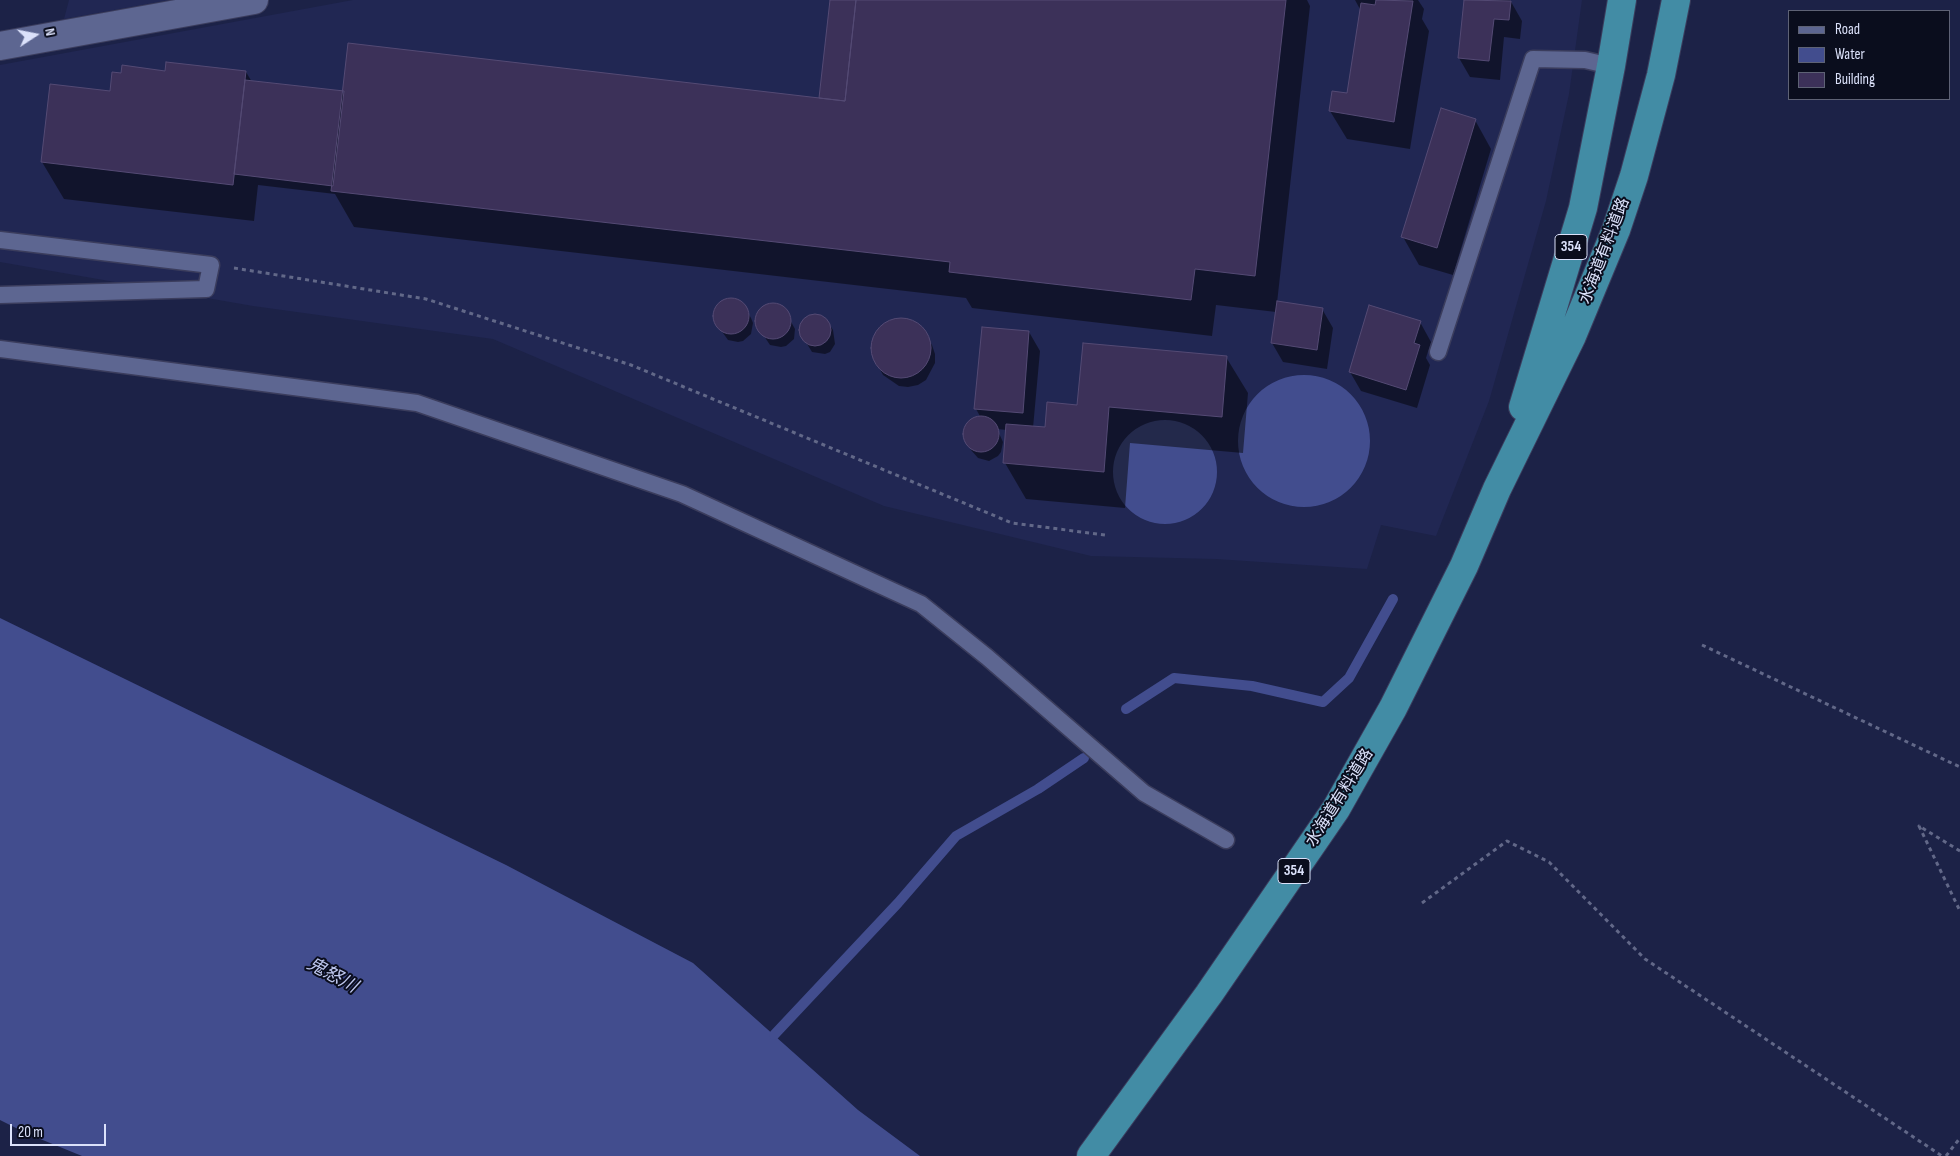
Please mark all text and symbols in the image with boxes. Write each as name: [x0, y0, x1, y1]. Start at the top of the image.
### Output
north arrow: [10, 10, 60, 60]
legend: [1788, 10, 1950, 100]
text: Road: [1835, 20, 1860, 39]
text: N: [41, 27, 59, 37]
text: Water: [1835, 45, 1865, 64]
text: Building: [1835, 70, 1875, 89]
street label: 水海道有料道路: [1576, 195, 1634, 307]
road number: 354: [1555, 234, 1587, 260]
street label: 水海道有料道路: [1302, 745, 1378, 851]
road number: 354: [1278, 858, 1310, 884]
water label: 鬼怒川: [303, 954, 361, 998]
scale bar: [12, 1114, 109, 1146]
text: 20 m: [18, 1123, 43, 1142]

